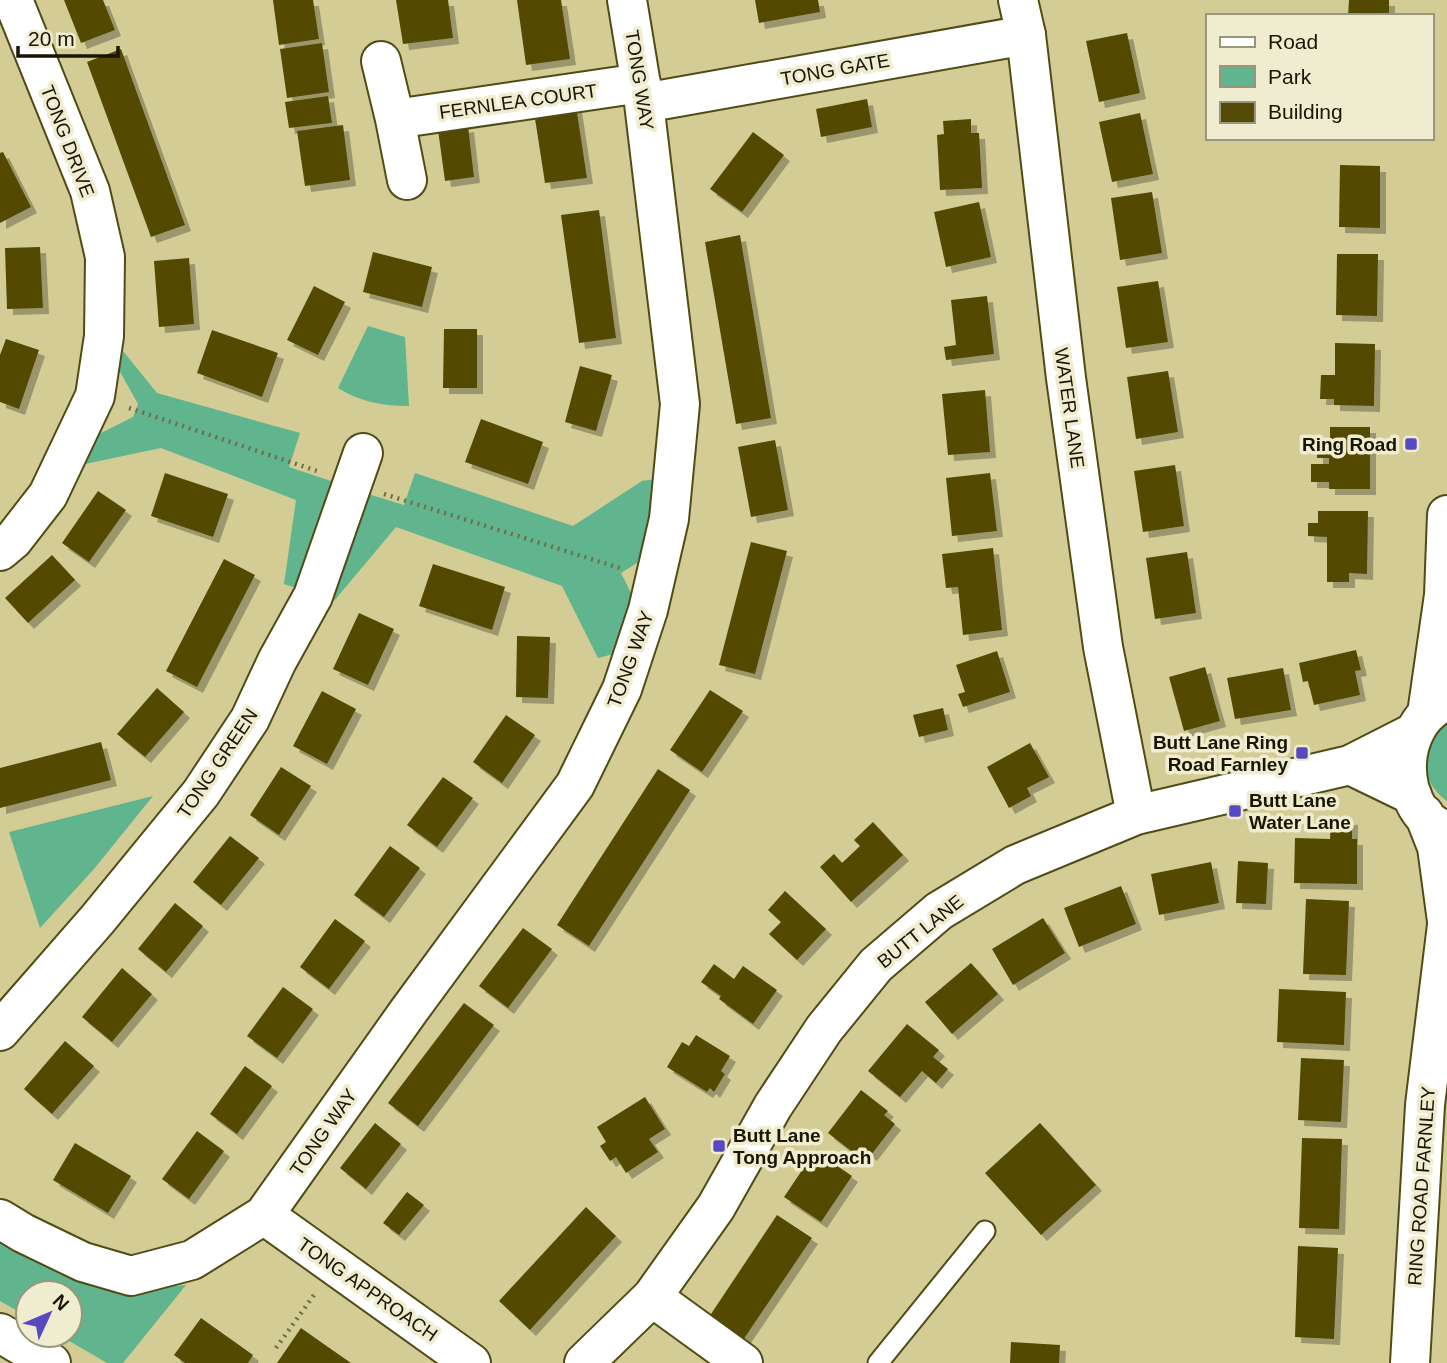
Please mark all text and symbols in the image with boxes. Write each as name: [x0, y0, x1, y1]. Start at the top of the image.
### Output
scale bar: [18, 14, 117, 58]
legend: [1206, 14, 1433, 140]
text: 20 m: [28, 27, 75, 50]
street label: TONG WAY: [621, 29, 658, 132]
text: Road: [1268, 30, 1318, 53]
street label: TONG GATE: [779, 50, 891, 89]
text: Park: [1268, 65, 1312, 88]
street label: FERNLEA COURT: [438, 80, 599, 123]
street label: TONG DRIVE: [37, 82, 98, 200]
text: Building: [1268, 100, 1343, 123]
street label: WATER LANE: [1051, 346, 1088, 470]
place label: Ring Road: [1302, 434, 1397, 455]
marker: Ring Road: [1403, 436, 1419, 452]
street label: TONG WAY: [603, 608, 658, 710]
street label: TONG GREEN: [173, 705, 262, 822]
place label: Butt Lane Ring Road Farnley: [1153, 732, 1288, 775]
marker: Butt Lane Ring Road Farnley: [1294, 745, 1310, 761]
place label: Butt Lane Water Lane: [1249, 790, 1351, 833]
marker: Butt Lane Water Lane: [1227, 803, 1243, 819]
street label: BUTT LANE: [873, 890, 967, 972]
street label: TONG WAY: [286, 1085, 361, 1180]
street label: RING ROAD FARNLEY: [1404, 1085, 1439, 1286]
place label: Butt Lane Tong Approach: [733, 1125, 871, 1168]
marker: Butt Lane Tong Approach: [711, 1138, 727, 1154]
street label: TONG APPROACH: [294, 1233, 441, 1345]
north arrow: [14, 1279, 84, 1349]
text: N: [49, 1290, 73, 1315]

